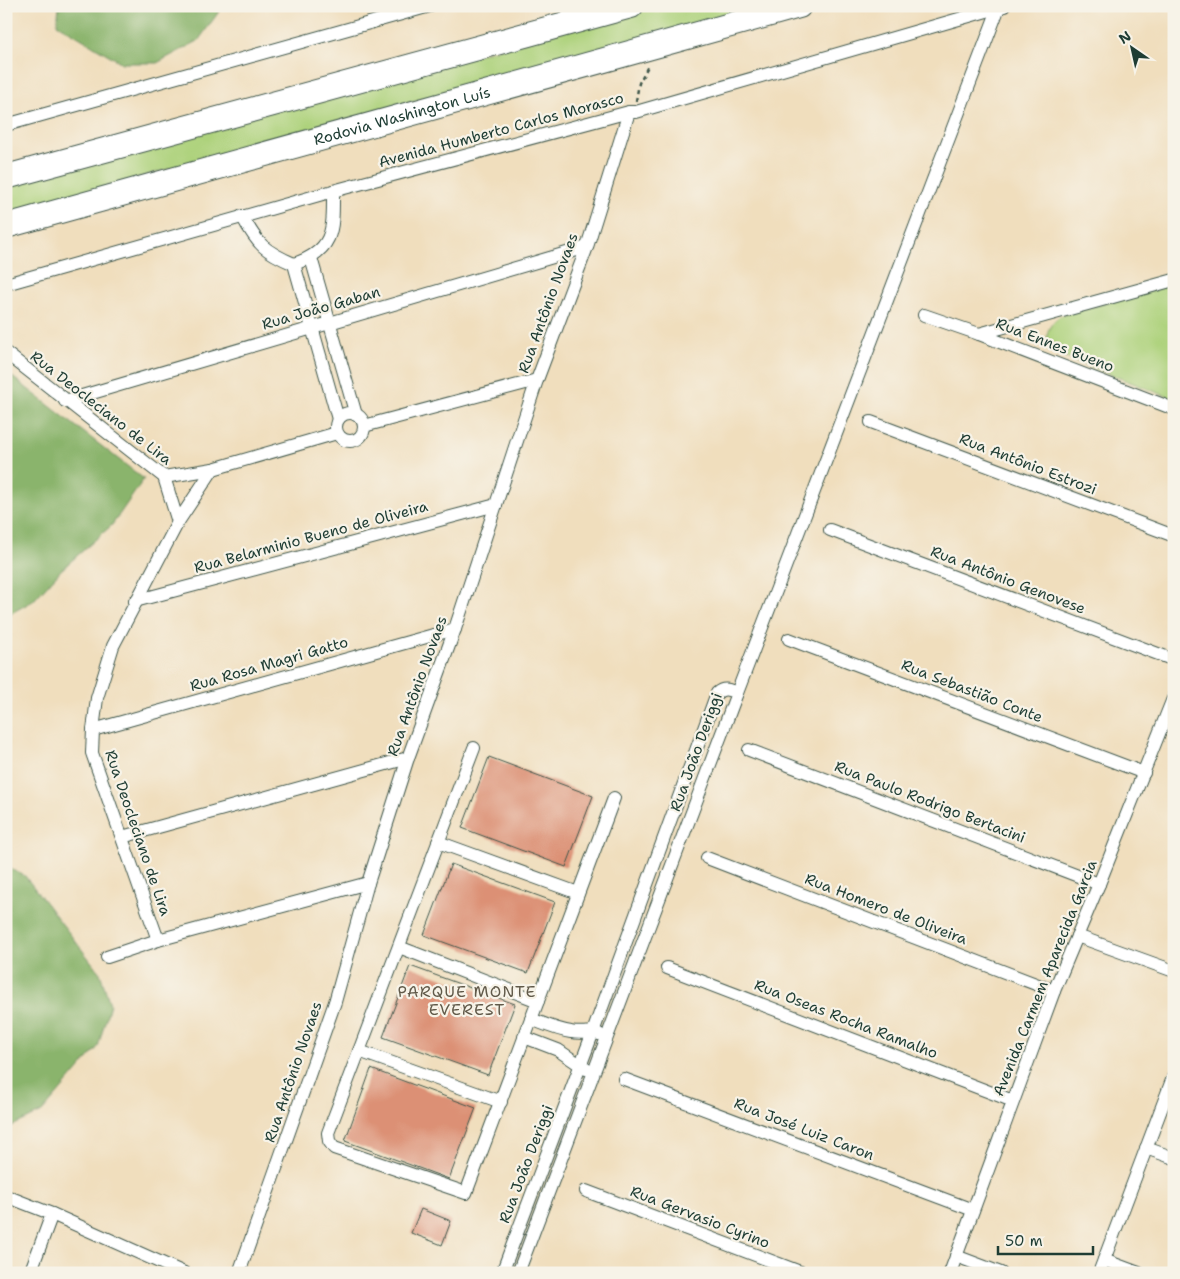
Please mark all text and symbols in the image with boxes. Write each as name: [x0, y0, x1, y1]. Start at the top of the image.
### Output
north arrow: [1108, 22, 1158, 72]
text: N: [1115, 27, 1134, 48]
street label: Rodovia Washington Luís: [311, 82, 493, 150]
street label: Avenida Humberto Carlos Morasco: [376, 88, 626, 172]
street label: Rua Antônio Novaes: [513, 230, 583, 376]
street label: Rua João Gaban: [260, 282, 382, 334]
street label: Rua Ennes Bueno: [993, 313, 1117, 377]
street label: Rua Deocleciano de Lira: [26, 347, 176, 470]
street label: Rua Antônio Estrozi: [956, 429, 1100, 499]
street label: Rua Belarminio Bueno de Oliveira: [192, 496, 431, 578]
street label: Rua Antônio Genovese: [928, 541, 1088, 619]
street label: Rua Antônio Novaes: [382, 613, 452, 759]
street label: Rua Rosa Magri Gatto: [188, 632, 350, 696]
street label: Rua Sebastião Conte: [898, 655, 1046, 727]
street label: Rua João Deriggi: [665, 690, 727, 814]
street label: Rua Deocleciano de Lira: [100, 747, 176, 919]
street label: Rua Paulo Rodrigo Bertacini: [832, 756, 1028, 848]
street label: Avenida Carmem Aparecida Garcia: [988, 856, 1102, 1099]
street label: Rua Homero de Oliveira: [802, 869, 971, 949]
street label: Rua Oseas Rocha Ramalho: [751, 975, 941, 1063]
district label: PARQUE MONTE EVEREST: [397, 981, 537, 1020]
street label: Rua Antônio Novaes: [259, 999, 327, 1145]
street label: Rua José Luiz Caron: [731, 1093, 877, 1165]
street label: Rua João Deriggi: [494, 1102, 558, 1226]
street label: Rua Gervasio Cyrino: [627, 1181, 773, 1253]
scale bar: [998, 1224, 1092, 1256]
text: 50 m: [1005, 1231, 1043, 1251]

